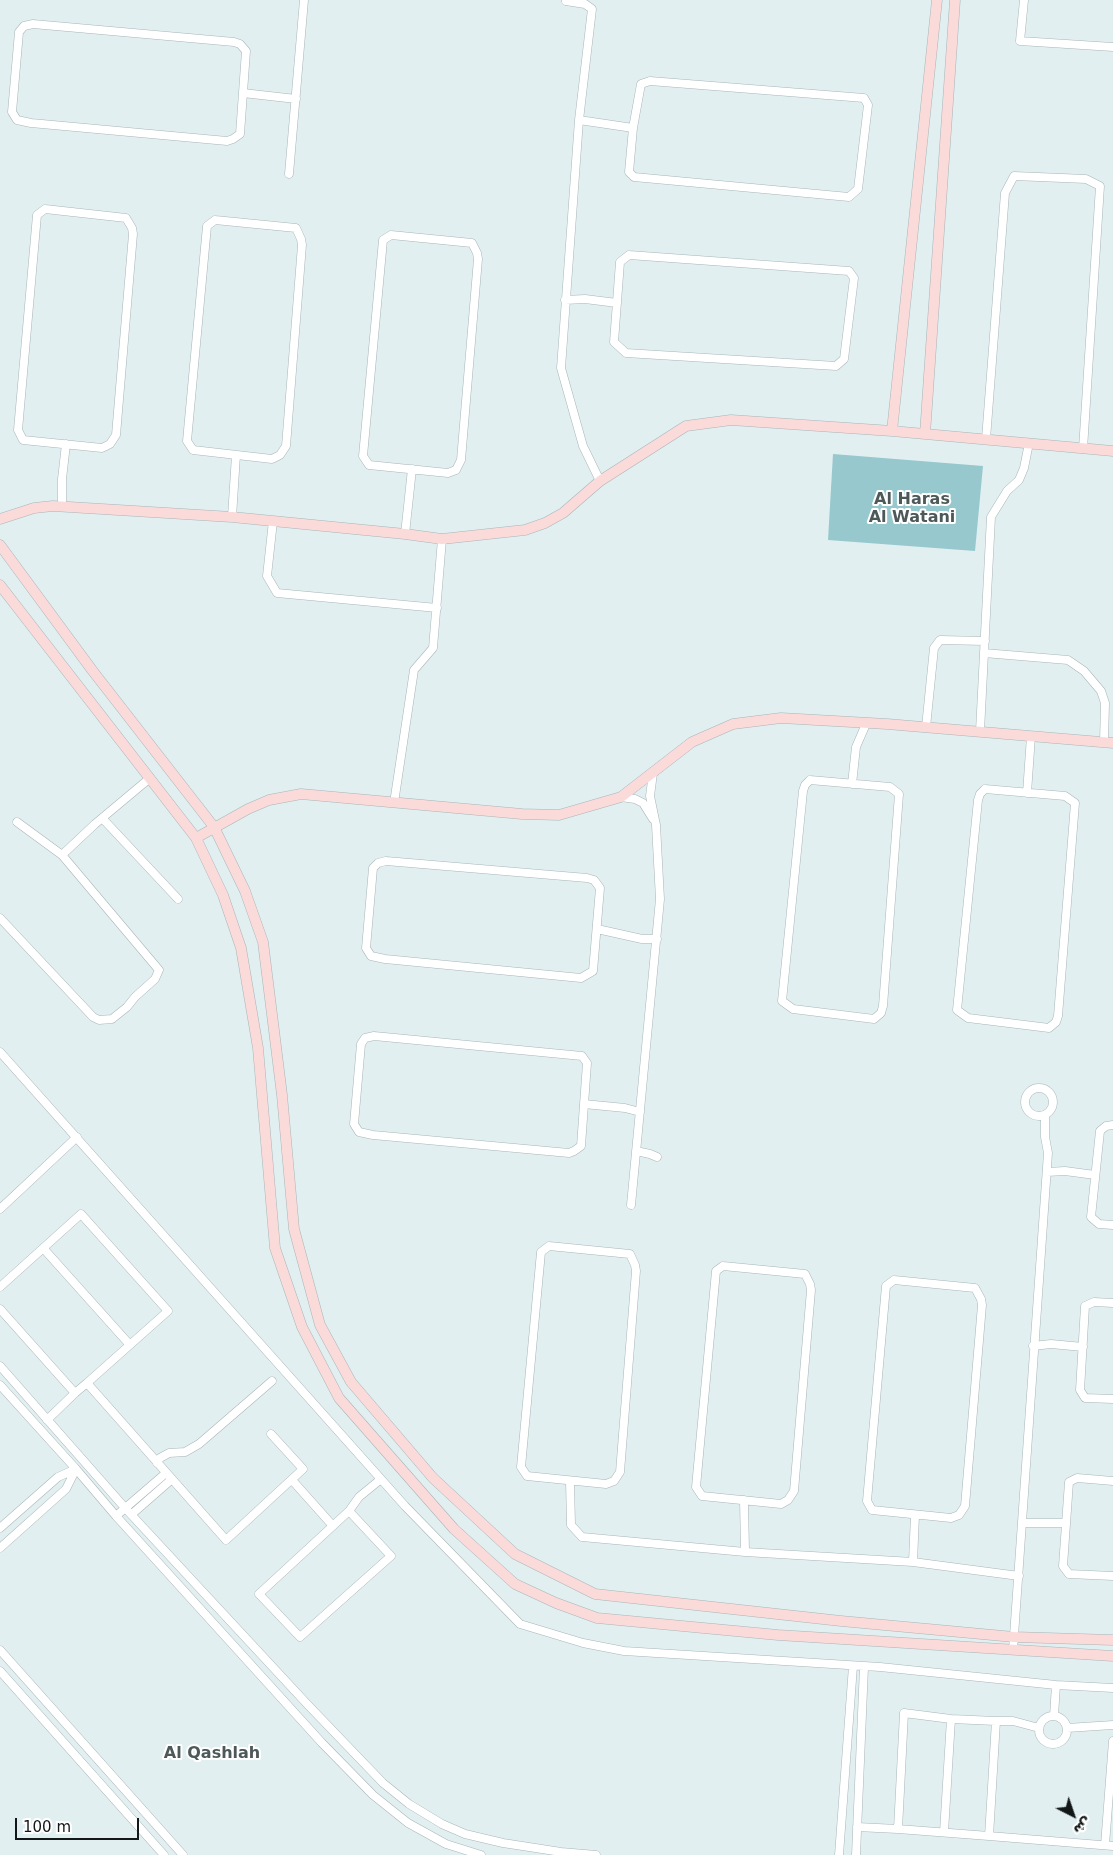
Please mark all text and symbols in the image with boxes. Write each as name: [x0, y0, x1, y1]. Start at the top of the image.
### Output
district label: Al Haras Al Watani: [869, 490, 955, 528]
district label: Al Qashlah: [164, 1744, 260, 1764]
north arrow: [1048, 1790, 1098, 1840]
scale bar: [18, 1808, 141, 1840]
text: ش: [1070, 1814, 1095, 1839]
text: 100 m: [23, 1818, 71, 1836]

